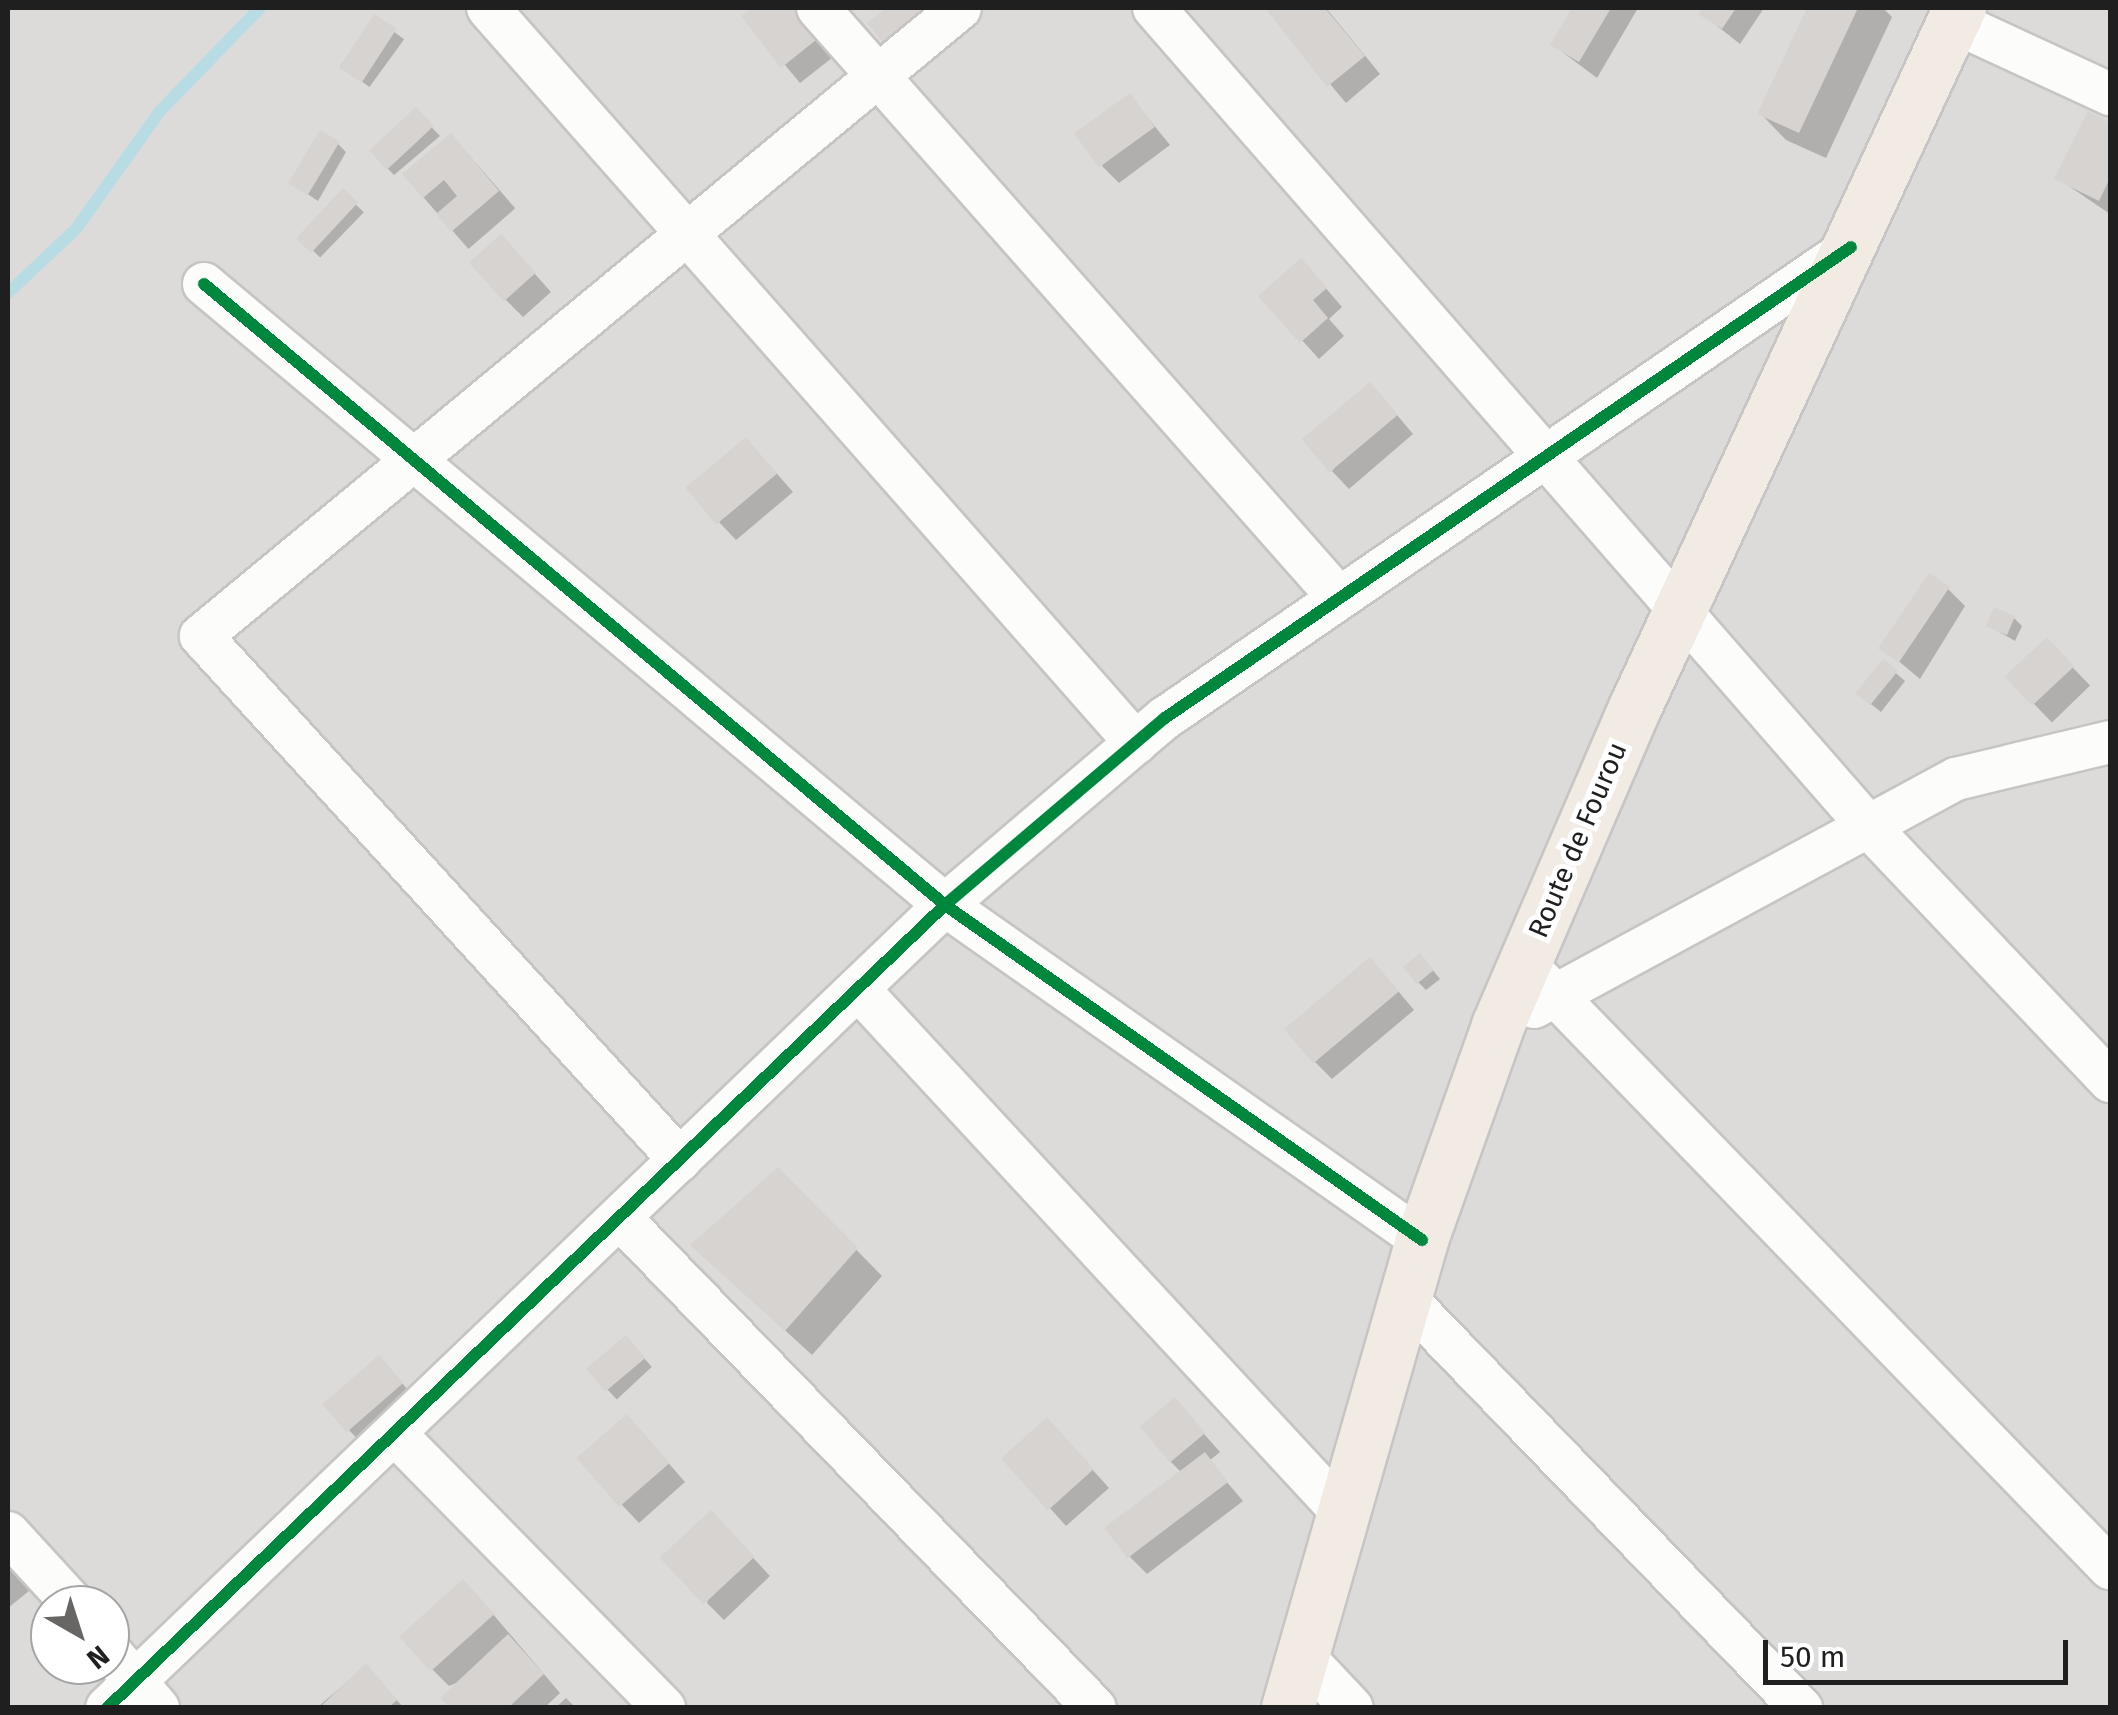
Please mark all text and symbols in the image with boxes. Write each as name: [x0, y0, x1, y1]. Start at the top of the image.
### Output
street label: Route de Fourou: [1522, 737, 1634, 943]
north arrow: [30, 1585, 130, 1685]
scale bar: [1768, 1620, 2073, 1682]
text: N: [80, 1638, 116, 1676]
text: 50 m: [1780, 1639, 1845, 1675]

